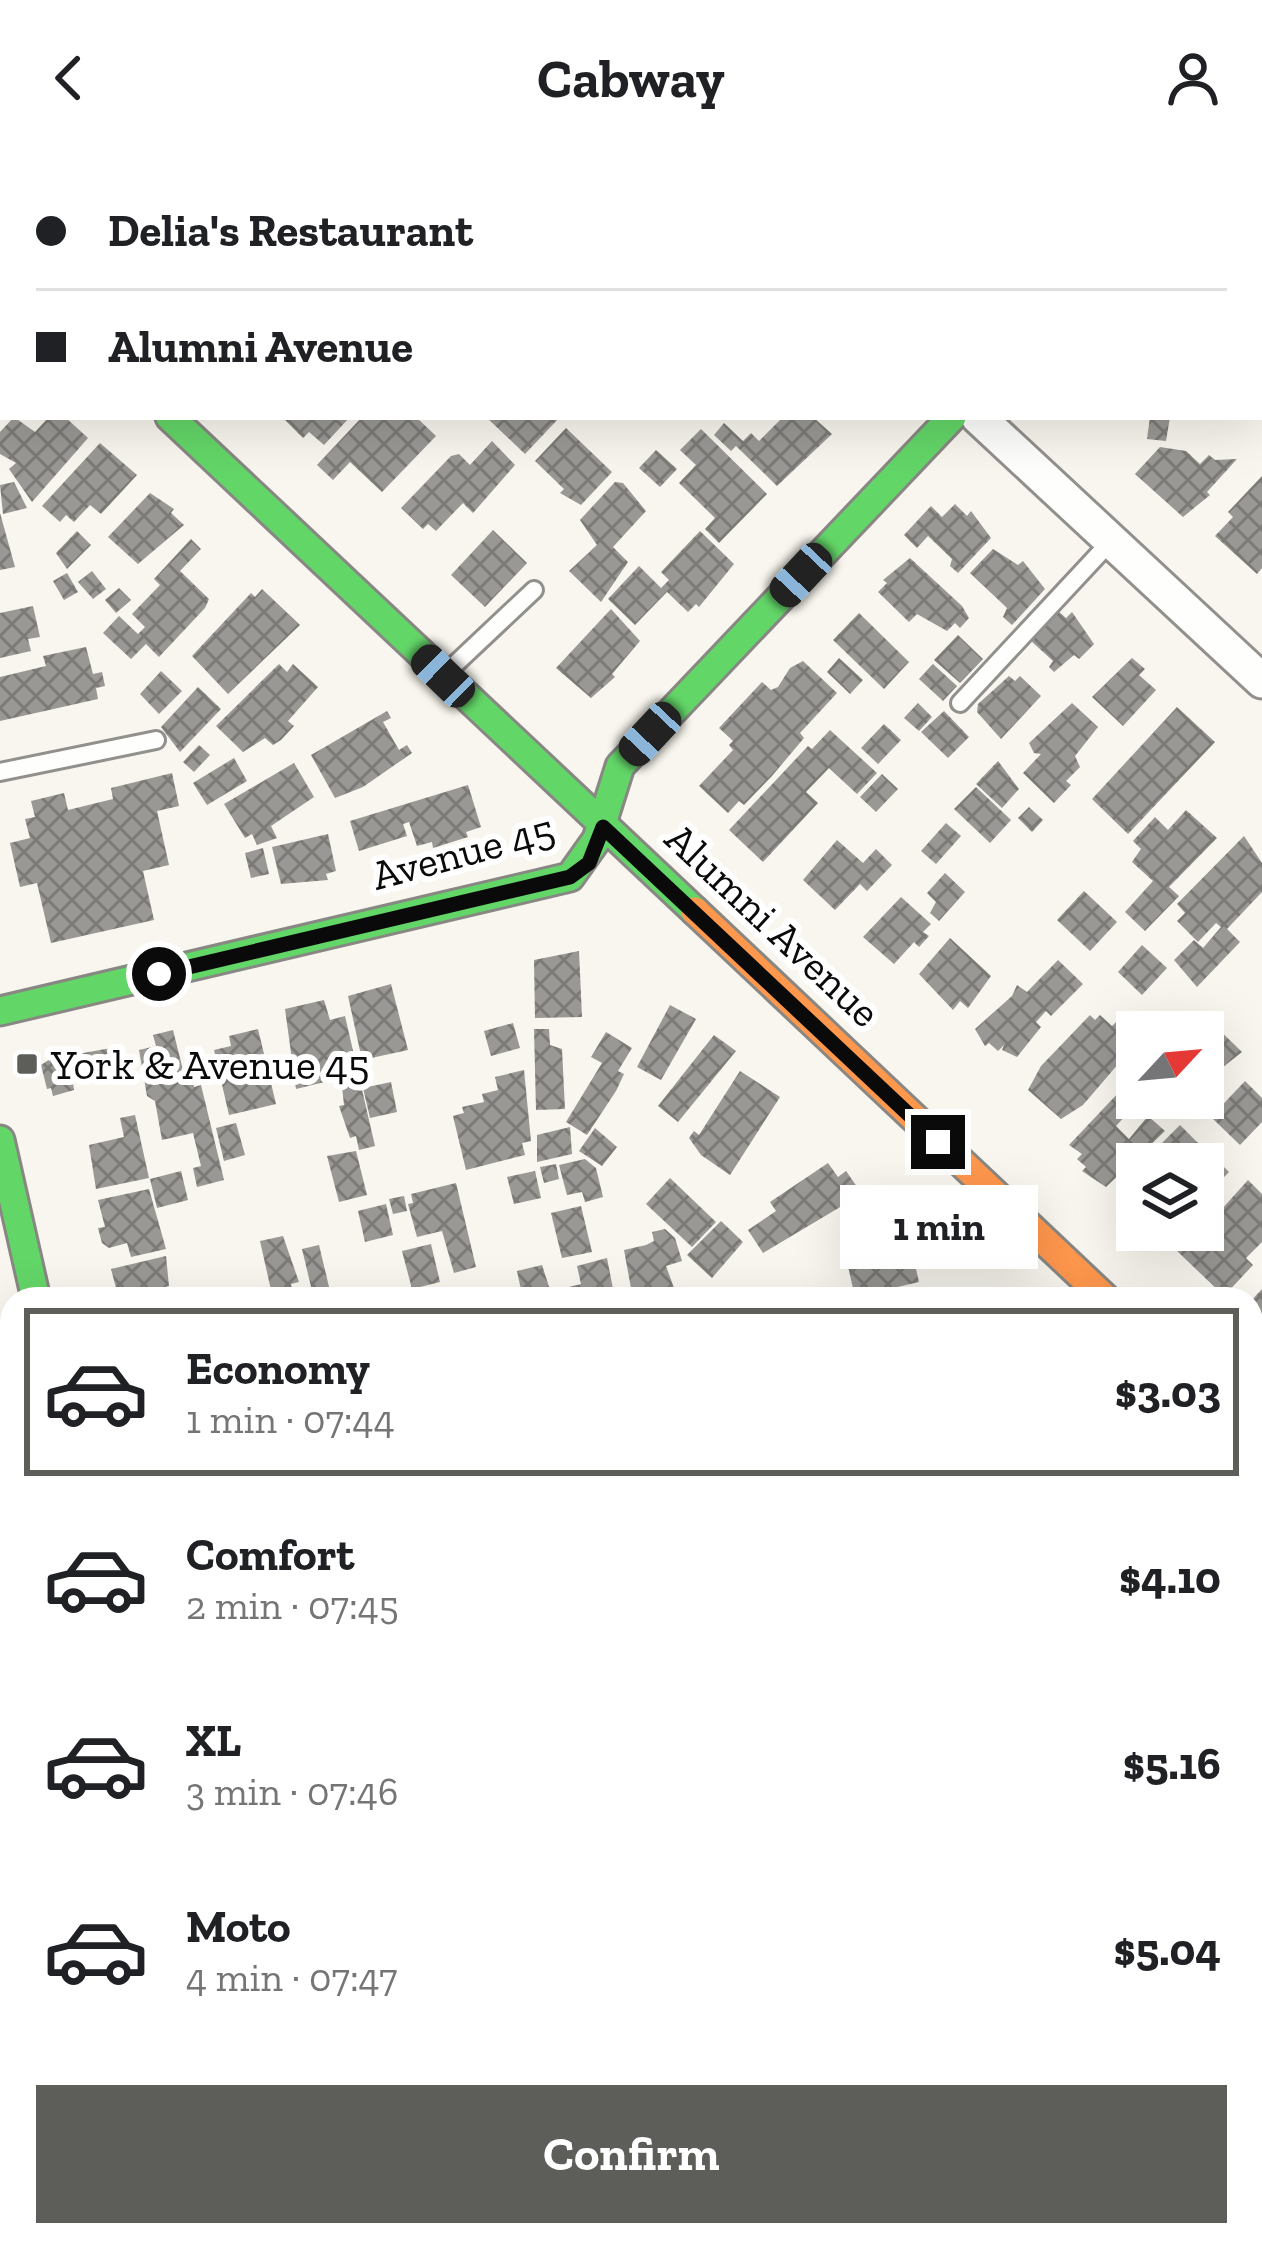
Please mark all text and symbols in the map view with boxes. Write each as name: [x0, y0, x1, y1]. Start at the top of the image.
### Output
icon: back: [36, 45, 102, 111]
icon: person: [1160, 45, 1226, 111]
text: Cabway: [537, 46, 725, 111]
text: Delia's Restaurant: [108, 204, 473, 258]
text: Alumni Avenue: [108, 320, 413, 374]
car: [763, 536, 839, 614]
car: [405, 638, 481, 714]
car: [612, 695, 688, 773]
street label: Avenue 45: [366, 803, 560, 901]
street label: Alumni Avenue: [655, 812, 891, 1038]
route start: [132, 947, 186, 1001]
north arrow: [1116, 1011, 1224, 1119]
map controls: [1116, 1011, 1224, 1251]
place label: York & Avenue 45: [50, 1039, 370, 1090]
marker: York & Avenue 45: [14, 1051, 40, 1077]
route end: [911, 1115, 965, 1169]
button: layers: [1116, 1143, 1224, 1251]
callout: 1 min: [839, 1184, 1037, 1268]
text: 1 min: [893, 1203, 985, 1250]
icon: car: [42, 1338, 150, 1446]
text: Economy: [186, 1342, 370, 1396]
text: $3.03: [1115, 1365, 1221, 1419]
text: 1 min · 07:44: [186, 1396, 395, 1443]
icon: car: [42, 1524, 150, 1632]
text: Comfort: [186, 1528, 354, 1582]
text: $4.10: [1119, 1551, 1221, 1605]
text: 2 min · 07:45: [186, 1582, 399, 1629]
icon: car: [42, 1710, 150, 1818]
text: XL: [186, 1714, 241, 1768]
text: $5.16: [1123, 1737, 1221, 1791]
text: 3 min · 07:46: [186, 1768, 398, 1815]
icon: car: [42, 1896, 150, 2004]
text: Moto: [186, 1900, 291, 1954]
text: $5.04: [1114, 1923, 1221, 1977]
text: 4 min · 07:47: [186, 1954, 397, 2001]
button: Confirm: [36, 2085, 1227, 2223]

